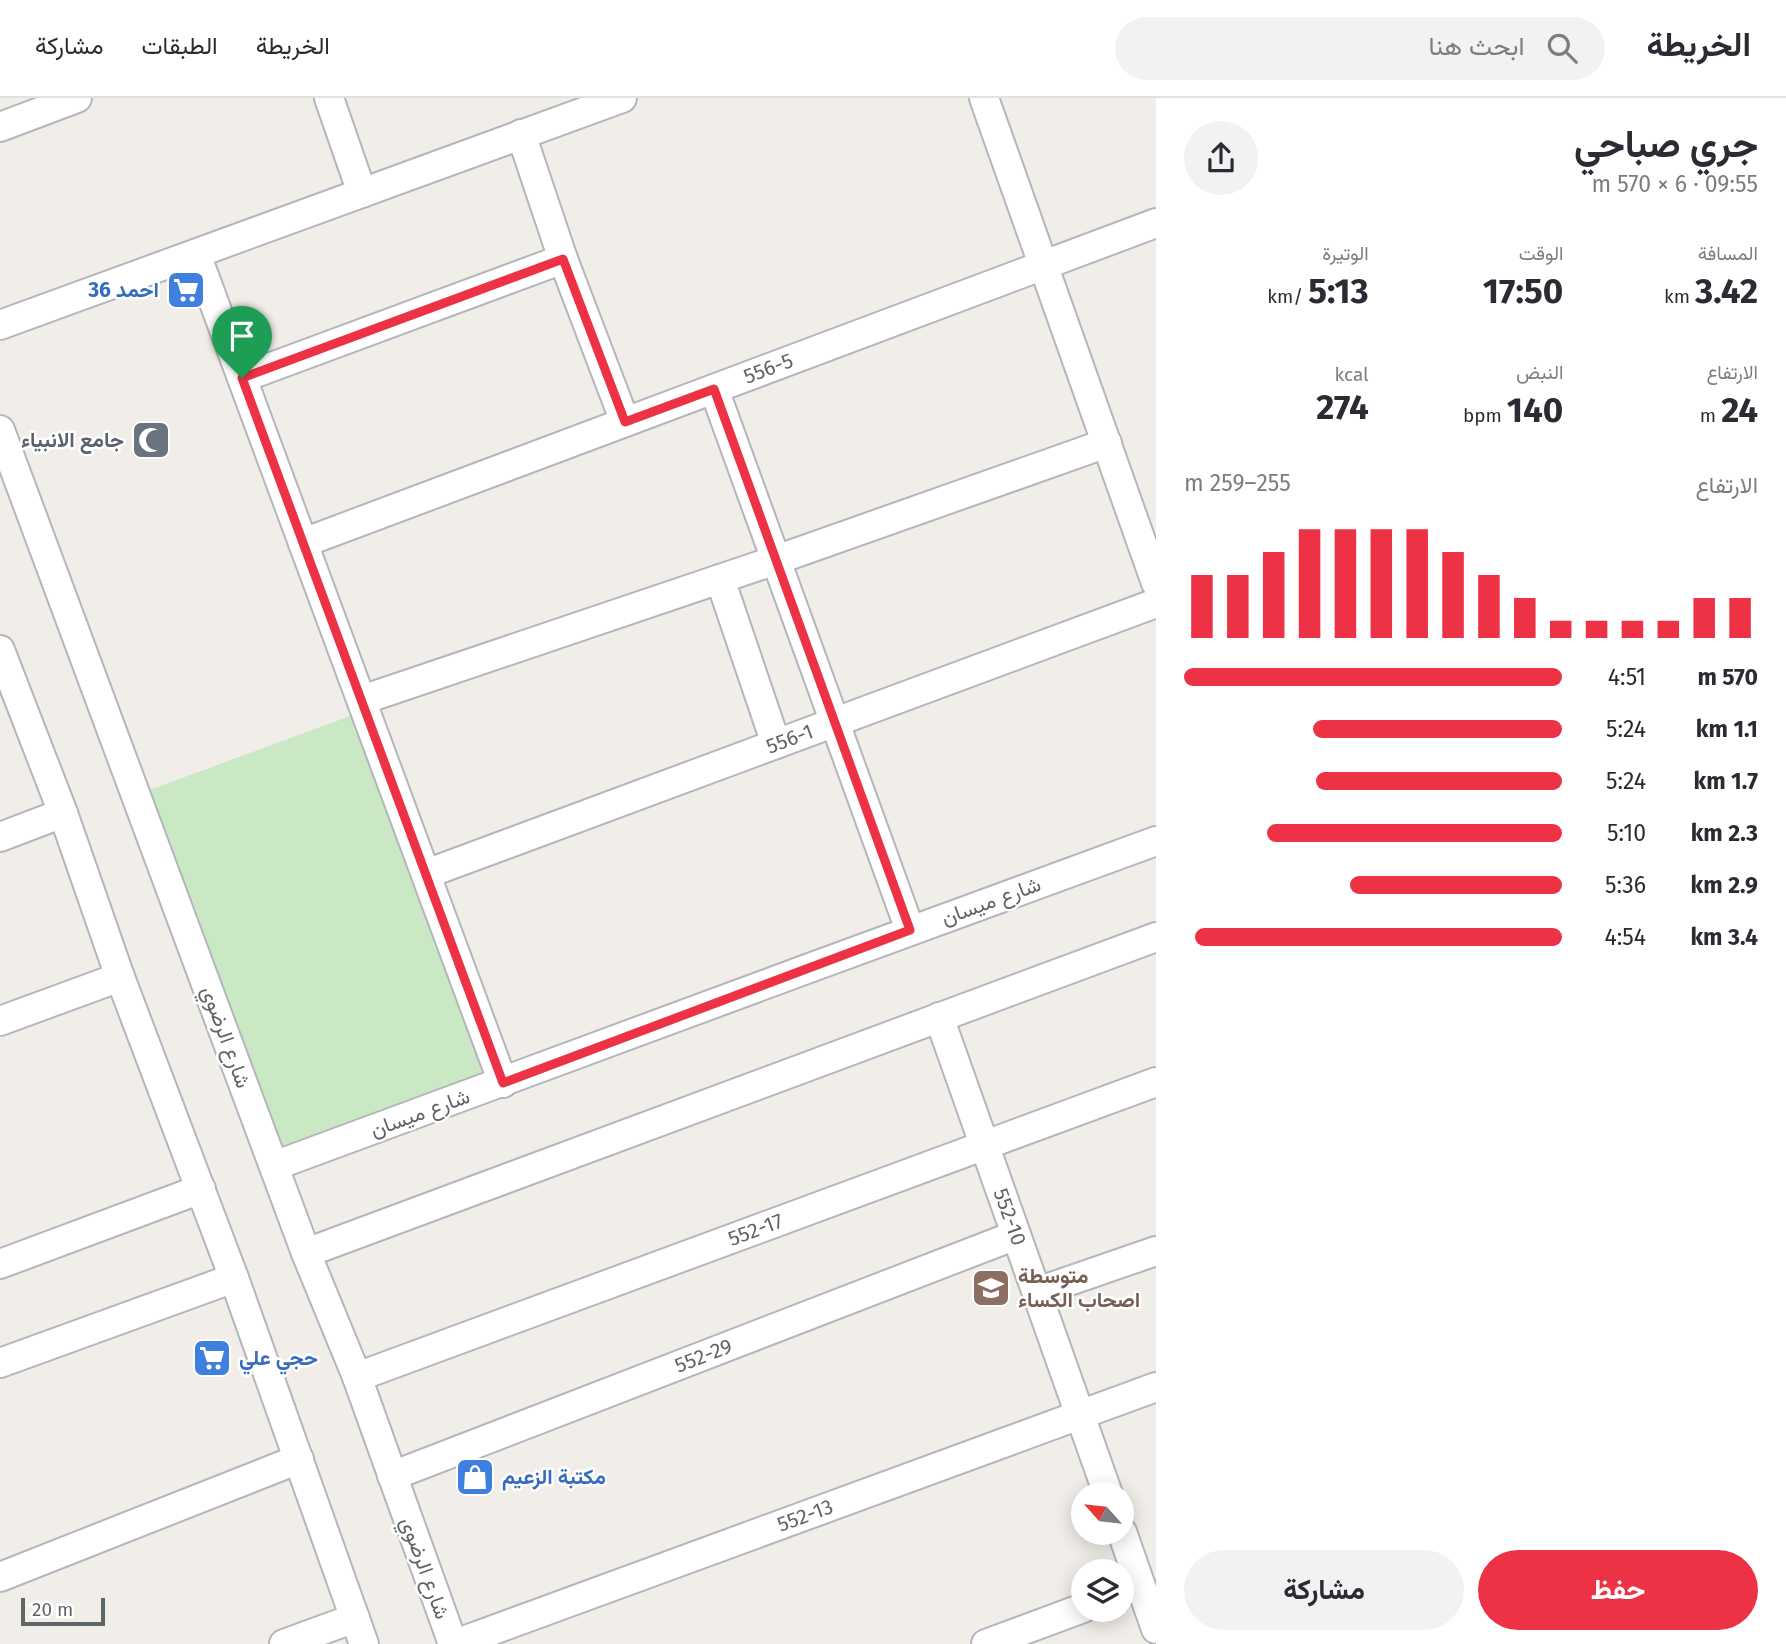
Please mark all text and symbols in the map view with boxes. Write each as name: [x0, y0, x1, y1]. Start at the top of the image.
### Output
search box: [1115, 17, 1605, 80]
text: الخريطة: [1647, 25, 1751, 65]
icon: search: [1543, 29, 1581, 67]
text: ابحث هنا: [1428, 31, 1525, 62]
text: مشاركة: [35, 32, 103, 60]
text: الطبقات: [141, 32, 218, 60]
text: الخريطة: [256, 32, 330, 60]
button: share: [1184, 121, 1258, 195]
text: جري صباحي: [1574, 121, 1758, 167]
text: 09:55 · 6 × 570 m: [1592, 170, 1758, 198]
text: الوتيرة: [1322, 242, 1369, 265]
text: الوقت: [1519, 242, 1563, 265]
text: المسافة: [1698, 242, 1758, 265]
supermarket icon: احمد 36: [165, 269, 207, 311]
text: 5:13: [1308, 270, 1369, 312]
text: 17:50: [1483, 270, 1563, 312]
text: 3.42: [1695, 270, 1758, 312]
place label: احمد 36: [87, 277, 159, 303]
text: /km: [1267, 285, 1308, 308]
text: km: [1664, 285, 1695, 308]
pin: [212, 306, 272, 378]
icon: arrive: [223, 317, 261, 355]
street label: 556-5: [740, 347, 797, 390]
text: النبض: [1516, 361, 1563, 384]
text: الارتفاع: [1706, 361, 1758, 384]
text: kcal: [1335, 363, 1369, 386]
text: 274: [1316, 386, 1369, 428]
text: 140: [1507, 389, 1563, 431]
text: 24: [1721, 389, 1758, 431]
text: bpm: [1463, 404, 1507, 427]
text: m: [1700, 404, 1721, 427]
mosque icon: جامع الانبياء: [130, 419, 172, 461]
place label: جامع الانبياء: [21, 427, 124, 454]
text: 255–259 m: [1184, 469, 1291, 497]
text: الارتفاع: [1696, 471, 1758, 499]
text: 4:51: [1608, 663, 1646, 691]
text: 570 m: [1697, 663, 1758, 691]
text: 5:24: [1606, 715, 1646, 743]
text: 1.1 km: [1696, 715, 1758, 743]
street label: 556-1: [763, 718, 817, 760]
text: 5:24: [1606, 767, 1646, 795]
text: 1.7 km: [1693, 767, 1758, 795]
text: 5:10: [1607, 819, 1646, 847]
text: 2.3 km: [1691, 819, 1758, 847]
street label: شارع ميسان: [938, 871, 1045, 932]
text: 5:36: [1605, 871, 1646, 899]
text: 2.9 km: [1691, 871, 1758, 899]
text: 4:54: [1604, 923, 1646, 951]
text: 3.4 km: [1690, 923, 1758, 951]
street label: شارع الرضوي: [192, 982, 257, 1093]
street label: شارع ميسان: [367, 1083, 474, 1144]
street label: 552-10: [988, 1185, 1032, 1249]
street label: 552-17: [725, 1208, 787, 1252]
place label: متوسطة اصحاب الكساء: [1018, 1263, 1140, 1313]
school or university icon: متوسطة اصحاب الكساء: [970, 1267, 1012, 1309]
street label: 552-29: [671, 1333, 736, 1379]
supermarket icon: حجي علي: [191, 1337, 233, 1379]
place label: حجي علي: [239, 1345, 318, 1375]
shop icon: مكتبة الزعيم: [454, 1456, 496, 1498]
place label: مكتبة الزعيم: [502, 1464, 606, 1491]
north arrow: [1071, 1482, 1134, 1545]
map controls: [1071, 1482, 1134, 1622]
street label: 552-13: [774, 1493, 837, 1538]
street label: شارع الرضوي: [391, 1513, 456, 1624]
button: مشاركة: [1184, 1550, 1464, 1630]
button: حفظ: [1478, 1550, 1758, 1630]
button: layers: [1071, 1559, 1134, 1622]
scale bar: [21, 1595, 105, 1627]
text: 20 m: [32, 1598, 73, 1621]

